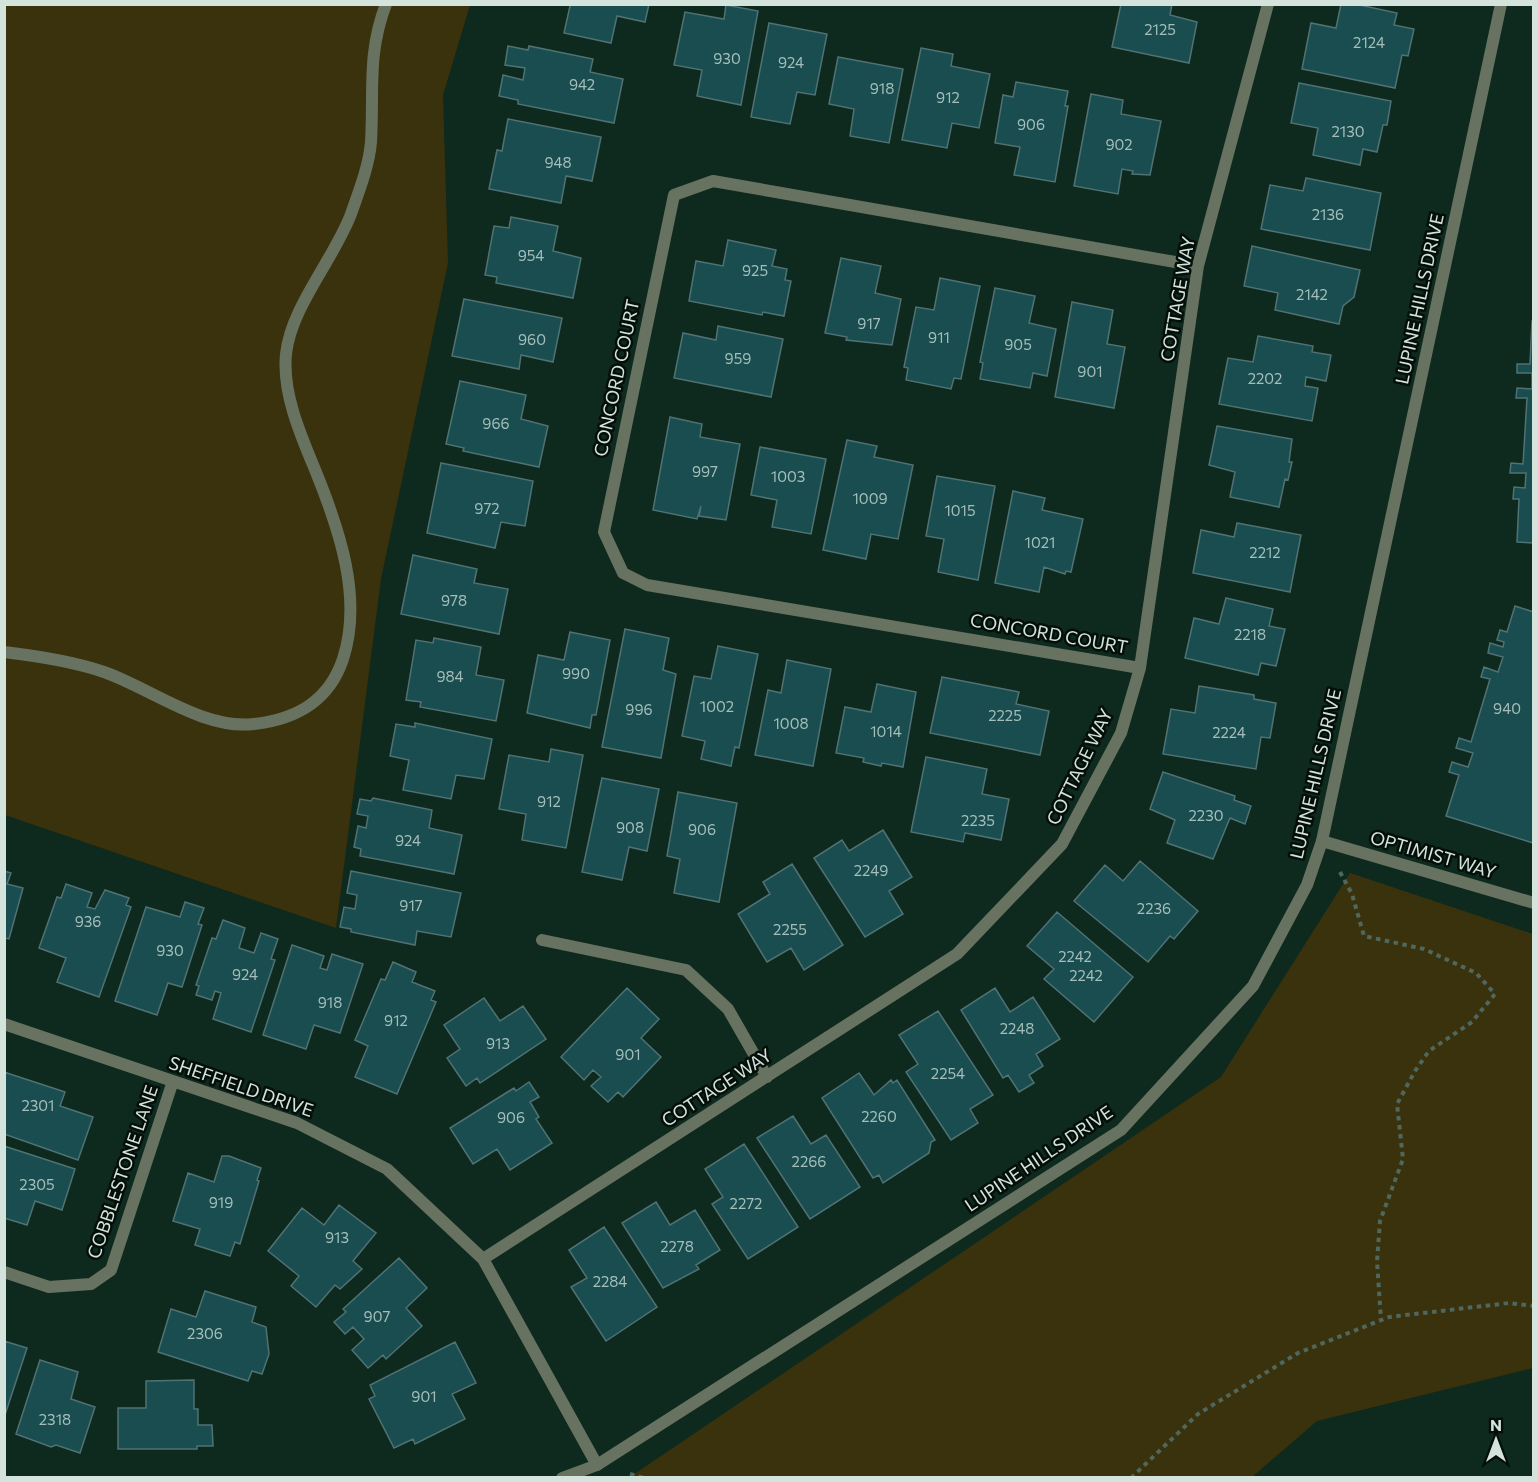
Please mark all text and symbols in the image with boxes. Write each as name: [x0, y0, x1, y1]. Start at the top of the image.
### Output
house number: 2125: [1144, 20, 1176, 38]
house number: 2124: [1353, 33, 1385, 51]
house number: 930: [713, 49, 741, 67]
house number: 924: [778, 53, 804, 71]
house number: 942: [569, 75, 595, 93]
house number: 918: [870, 79, 894, 97]
house number: 912: [936, 88, 960, 106]
house number: 906: [1017, 115, 1045, 133]
house number: 2130: [1331, 122, 1365, 140]
house number: 902: [1105, 135, 1133, 153]
house number: 948: [544, 153, 572, 171]
house number: 2136: [1312, 205, 1344, 223]
street label: LUPINE HILLS DRIVE: [1390, 211, 1448, 386]
street label: COTTAGE WAY: [1155, 234, 1199, 363]
house number: 954: [518, 246, 544, 264]
house number: 925: [742, 261, 768, 279]
house number: 2142: [1296, 285, 1328, 303]
street label: CONCORD COURT: [589, 297, 643, 458]
house number: 917: [857, 314, 881, 332]
house number: 911: [928, 328, 950, 346]
house number: 960: [518, 330, 546, 348]
house number: 905: [1004, 335, 1032, 353]
house number: 959: [725, 349, 751, 367]
house number: 901: [1077, 362, 1103, 380]
house number: 2202: [1248, 369, 1282, 387]
house number: 966: [482, 414, 510, 432]
house number: 997: [692, 462, 718, 480]
house number: 1003: [771, 467, 805, 485]
house number: 1009: [852, 489, 888, 507]
house number: 972: [474, 499, 500, 517]
house number: 1015: [944, 501, 976, 519]
house number: 1021: [1025, 533, 1055, 551]
house number: 2212: [1249, 543, 1281, 561]
house number: 978: [441, 591, 467, 609]
street label: CONCORD COURT: [969, 608, 1130, 658]
house number: 2218: [1234, 625, 1266, 643]
house number: 990: [562, 664, 590, 682]
house number: 984: [436, 667, 464, 685]
street label: LUPINE HILLS DRIVE: [1285, 687, 1345, 861]
house number: 1002: [700, 697, 734, 715]
house number: 940: [1493, 699, 1521, 717]
house number: 996: [625, 700, 653, 718]
street label: COTTAGE WAY: [1041, 705, 1117, 828]
house number: 2225: [988, 706, 1022, 724]
house number: 1008: [773, 714, 809, 732]
house number: 1014: [870, 722, 902, 740]
house number: 2224: [1212, 723, 1246, 741]
house number: 912: [537, 792, 561, 810]
house number: 2230: [1189, 806, 1223, 824]
house number: 2235: [961, 811, 995, 829]
house number: 908: [616, 818, 644, 836]
house number: 906: [688, 820, 716, 838]
street label: OPTIMIST WAY: [1368, 826, 1499, 883]
house number: 924: [395, 831, 421, 849]
house number: 2249: [854, 861, 888, 879]
house number: 917: [399, 896, 423, 914]
house number: 2236: [1137, 899, 1171, 917]
house number: 936: [75, 912, 101, 930]
house number: 2255: [773, 920, 807, 938]
house number: 930: [156, 941, 184, 959]
house number: 2242: [1058, 947, 1092, 965]
house number: 924: [232, 965, 258, 983]
house number: 2242: [1069, 966, 1103, 984]
house number: 918: [318, 993, 342, 1011]
house number: 912: [384, 1011, 408, 1029]
house number: 2248: [1000, 1019, 1034, 1037]
house number: 913: [486, 1034, 510, 1052]
street label: COTTAGE WAY: [657, 1043, 776, 1131]
house number: 901: [615, 1045, 641, 1063]
street label: SHEFFIELD DRIVE: [166, 1051, 317, 1121]
house number: 2254: [931, 1064, 965, 1082]
street label: COBBLESTONE LANE: [82, 1082, 162, 1261]
house number: 2301: [21, 1096, 55, 1114]
street label: LUPINE HILLS DRIVE: [960, 1100, 1117, 1216]
house number: 2260: [861, 1107, 897, 1125]
house number: 906: [497, 1108, 525, 1126]
house number: 2266: [792, 1152, 826, 1170]
house number: 2305: [19, 1175, 55, 1193]
house number: 919: [209, 1193, 233, 1211]
house number: 2272: [730, 1194, 762, 1212]
house number: 913: [325, 1228, 349, 1246]
house number: 2278: [660, 1237, 694, 1255]
house number: 2284: [593, 1272, 627, 1290]
house number: 907: [364, 1307, 390, 1325]
house number: 2306: [187, 1324, 223, 1342]
house number: 901: [411, 1387, 437, 1405]
house number: 2318: [39, 1410, 71, 1428]
north arrow: [1466, 1410, 1526, 1470]
text: N: [1490, 1415, 1502, 1434]

